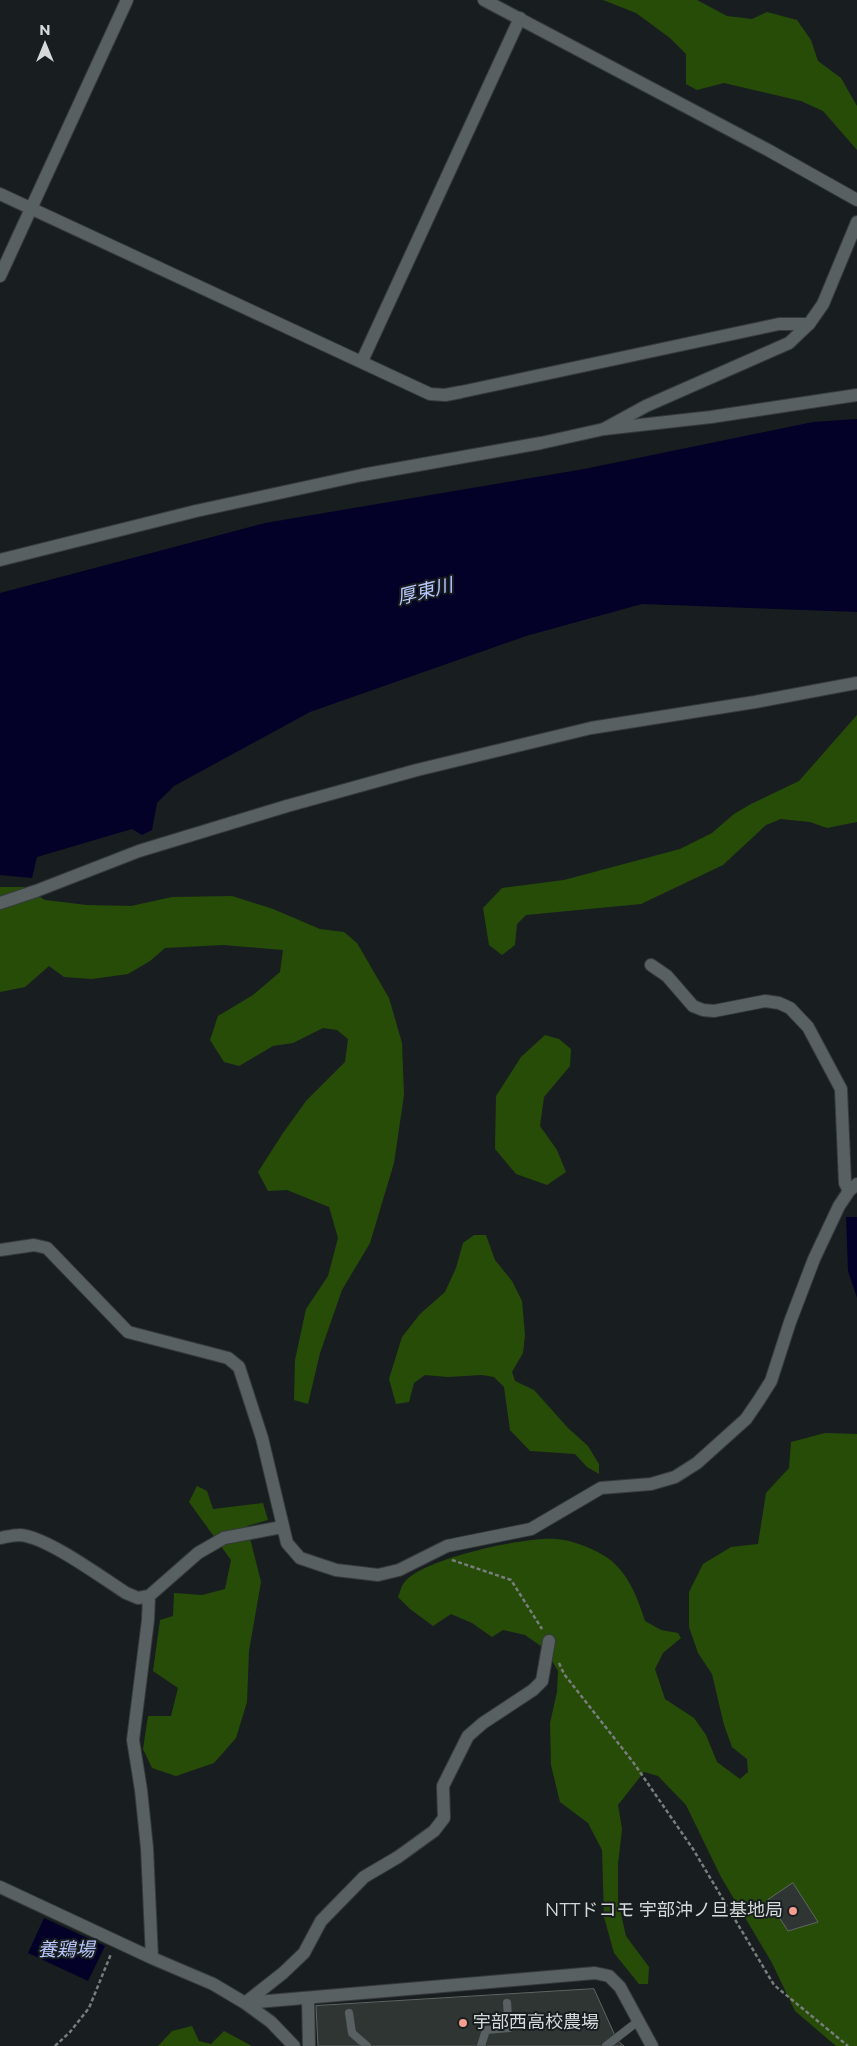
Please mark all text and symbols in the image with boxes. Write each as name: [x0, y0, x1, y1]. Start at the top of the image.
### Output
north arrow: [20, 20, 70, 70]
text: N: [39, 21, 51, 39]
water label: 厚東川: [395, 574, 455, 610]
place label: NTTドコモ 宇部沖ノ旦基地局: [545, 1900, 783, 1922]
marker: NTTドコモ 宇部沖ノ旦基地局: [787, 1905, 799, 1917]
water label: 養鶏場: [38, 1939, 94, 1961]
place label: 宇部西高校農場: [473, 2012, 599, 2034]
marker: 宇部西高校農場: [457, 2017, 469, 2029]

